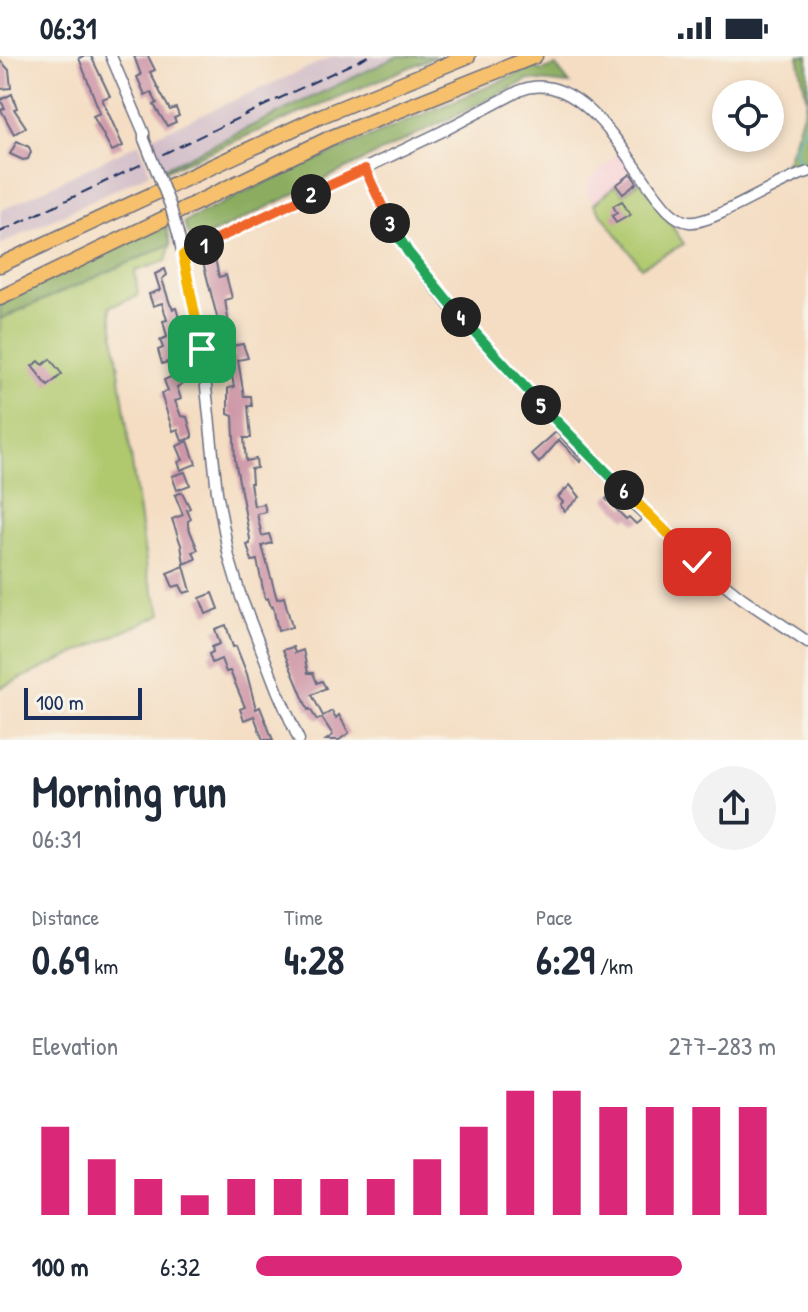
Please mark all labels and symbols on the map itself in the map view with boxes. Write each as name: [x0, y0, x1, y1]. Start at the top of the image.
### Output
pin: 2: [291, 174, 331, 214]
pin: 3: [370, 203, 410, 243]
pin: 1: [184, 225, 224, 265]
pin: 4: [441, 297, 481, 337]
pin: [168, 315, 236, 383]
pin: 5: [521, 385, 561, 425]
pin: 6: [604, 470, 644, 510]
pin: [663, 528, 731, 596]
scale bar: [24, 684, 142, 720]

